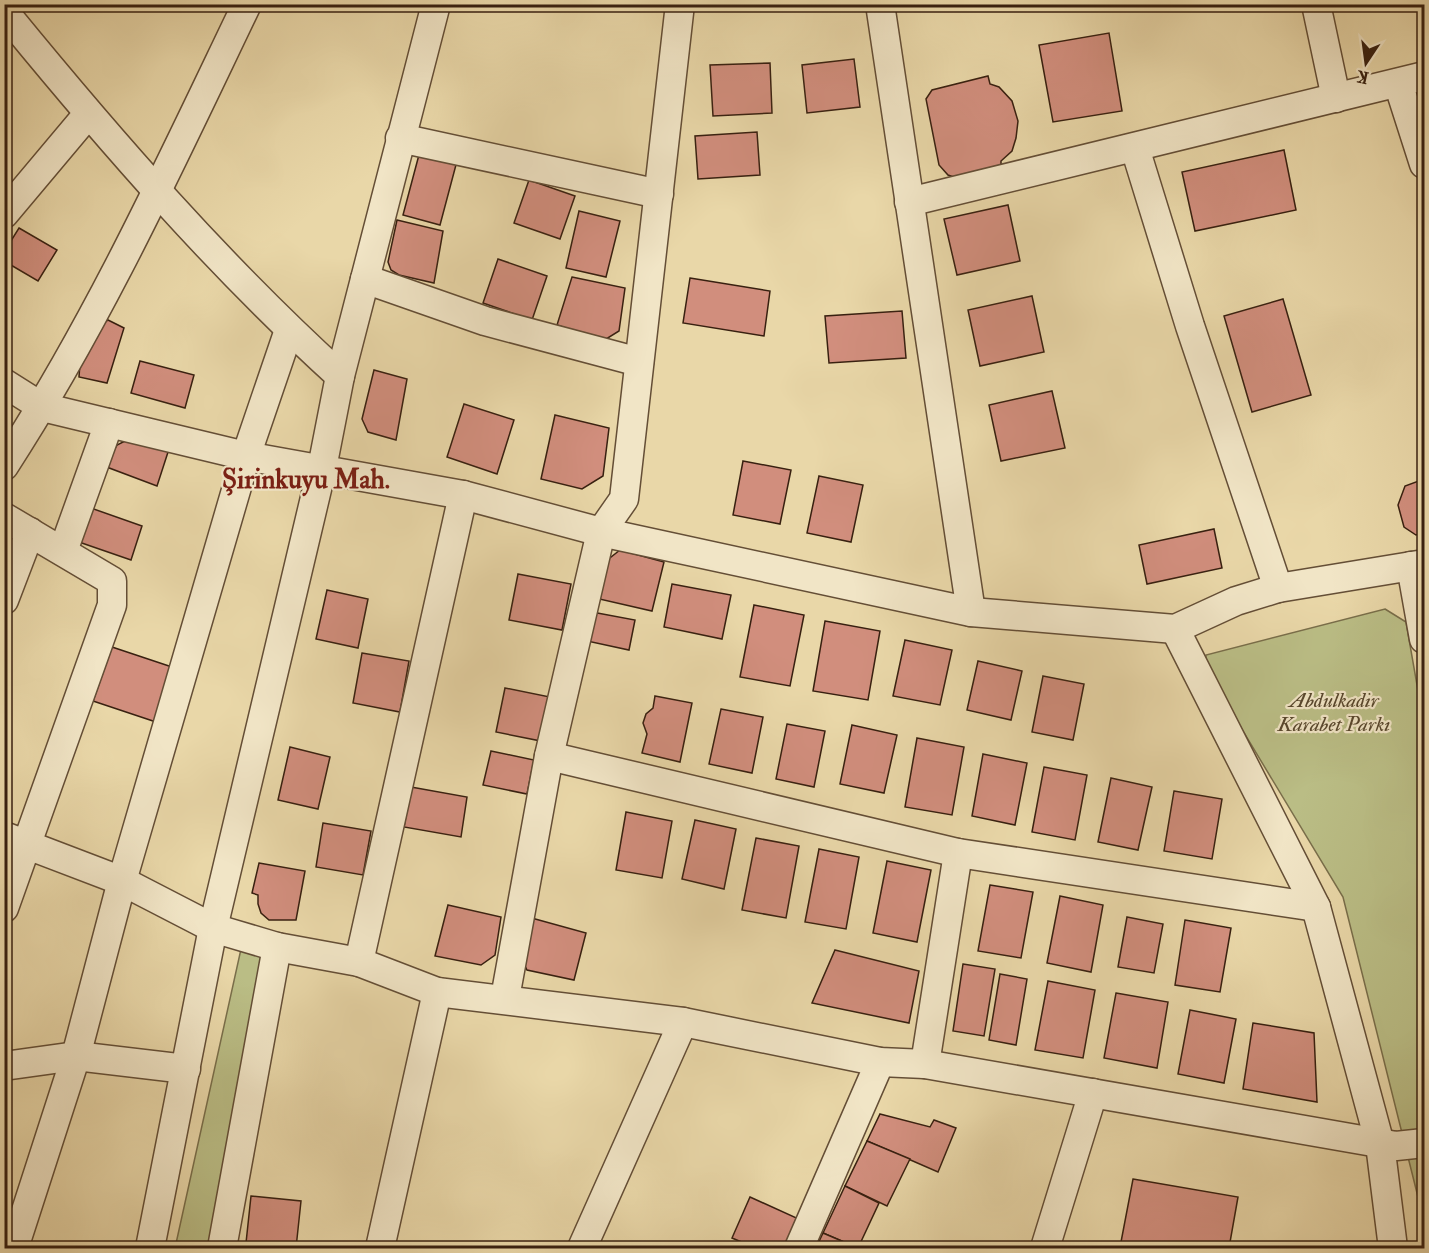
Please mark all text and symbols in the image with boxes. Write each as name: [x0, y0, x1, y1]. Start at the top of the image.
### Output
north arrow: [1336, 33, 1396, 93]
text: K: [1354, 65, 1371, 88]
district label: Şirinkuyu Mah.: [222, 463, 390, 497]
park label: Abdulkadir Karabet Parkı: [1277, 687, 1390, 738]

